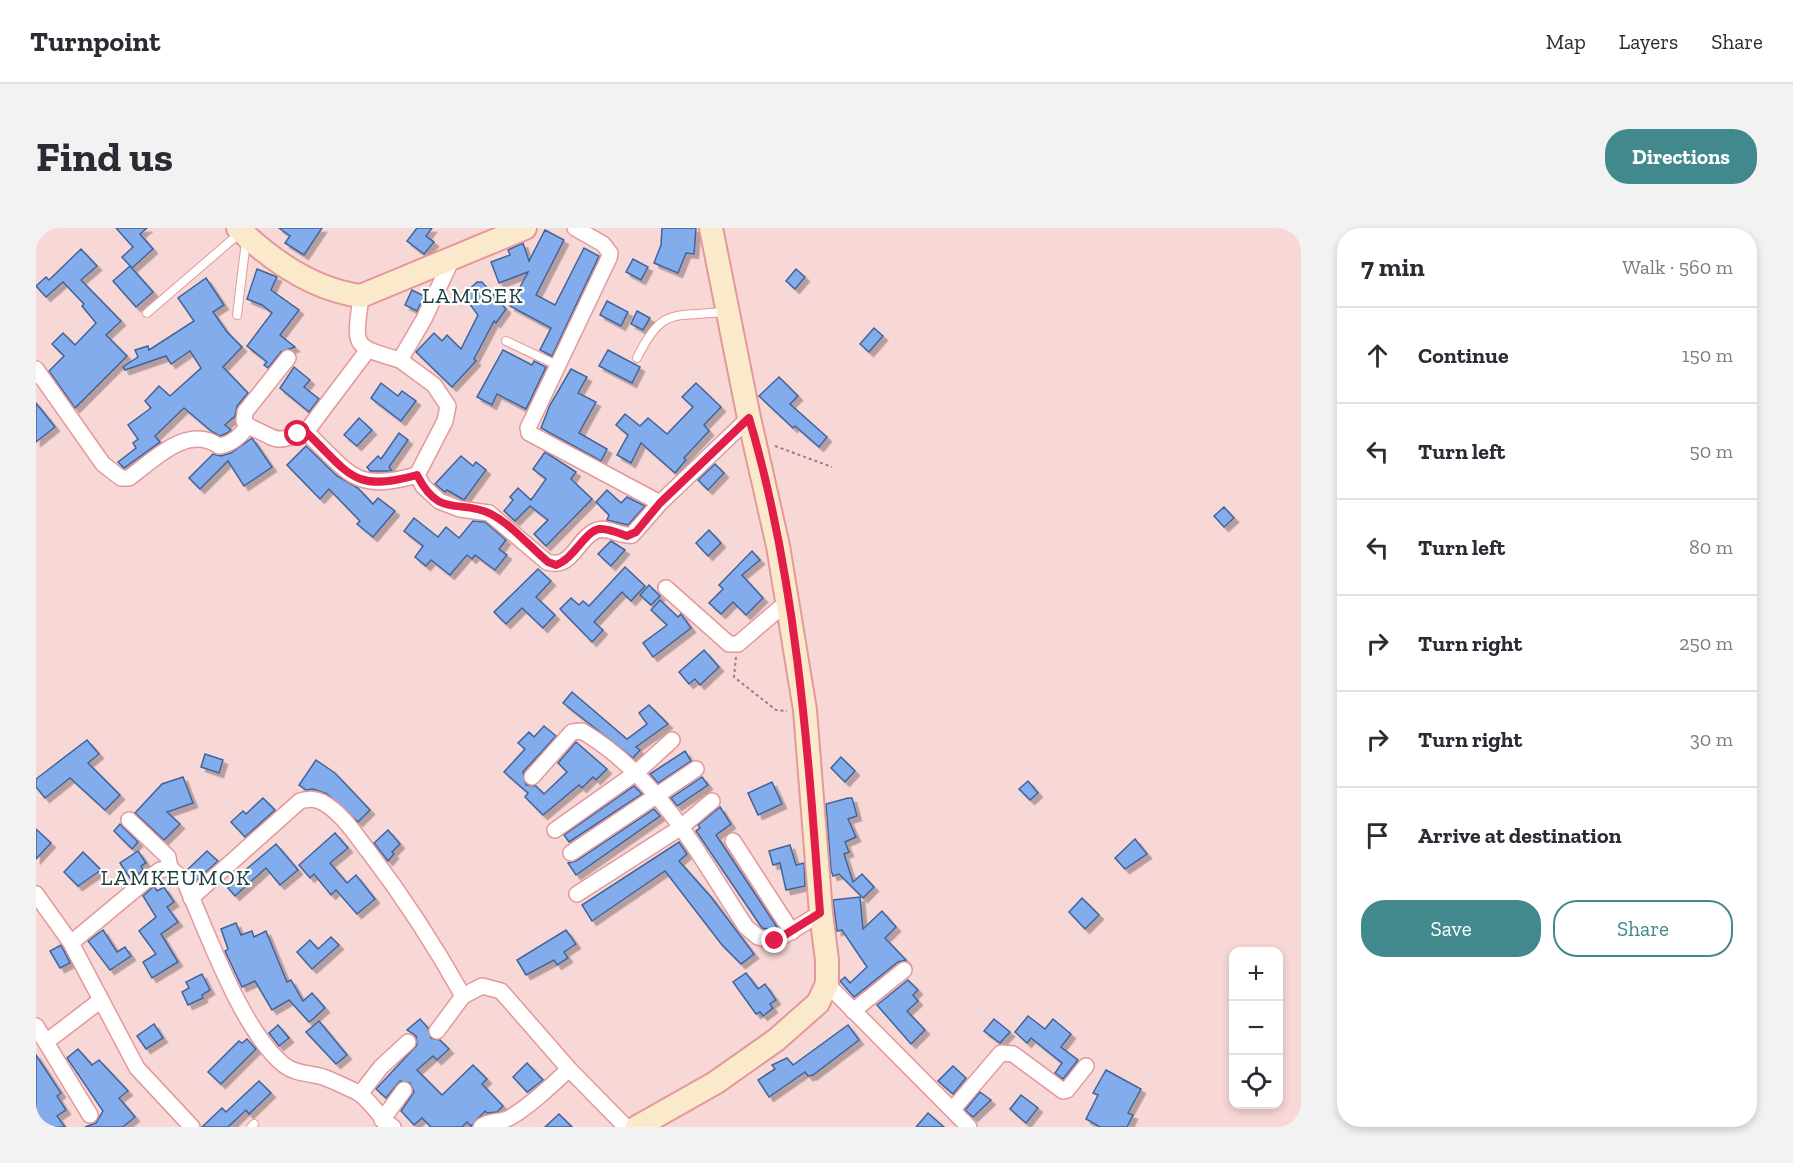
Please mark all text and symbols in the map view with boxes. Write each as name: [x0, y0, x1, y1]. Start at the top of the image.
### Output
text: Turnpoint: [30, 25, 160, 58]
text: Map: [1546, 29, 1586, 54]
text: Layers: [1619, 29, 1678, 54]
text: Share: [1711, 29, 1763, 54]
button: Directions: [1605, 129, 1757, 184]
text: Find us: [36, 131, 173, 182]
text: 7 min: [1361, 251, 1425, 283]
text: Walk · 560 m: [1622, 255, 1733, 279]
district label: LAMISEK: [422, 282, 524, 309]
icon: ahead: [1361, 339, 1394, 372]
text: Continue: [1418, 342, 1509, 369]
text: 150 m: [1682, 343, 1733, 367]
route start: [284, 420, 310, 446]
icon: left: [1361, 435, 1394, 468]
text: Turn left: [1418, 438, 1505, 465]
text: 50 m: [1689, 439, 1733, 463]
icon: left: [1361, 531, 1394, 564]
text: Turn left: [1418, 534, 1505, 561]
text: 80 m: [1689, 535, 1733, 559]
icon: right: [1361, 627, 1394, 660]
text: Turn right: [1418, 630, 1522, 657]
text: 250 m: [1679, 631, 1733, 655]
icon: right: [1361, 723, 1394, 756]
text: Turn right: [1418, 726, 1522, 753]
text: 30 m: [1690, 727, 1733, 751]
icon: arrive: [1361, 819, 1394, 852]
text: Arrive at destination: [1418, 822, 1621, 849]
district label: LAMKEUMOK: [100, 864, 252, 891]
button: Save: [1361, 900, 1541, 957]
button: Share: [1553, 900, 1733, 957]
route end: [761, 927, 787, 953]
map controls: [1229, 947, 1283, 1109]
button: +: [1229, 947, 1283, 1001]
button: −: [1229, 1001, 1283, 1055]
button: locate: [1229, 1055, 1283, 1109]

